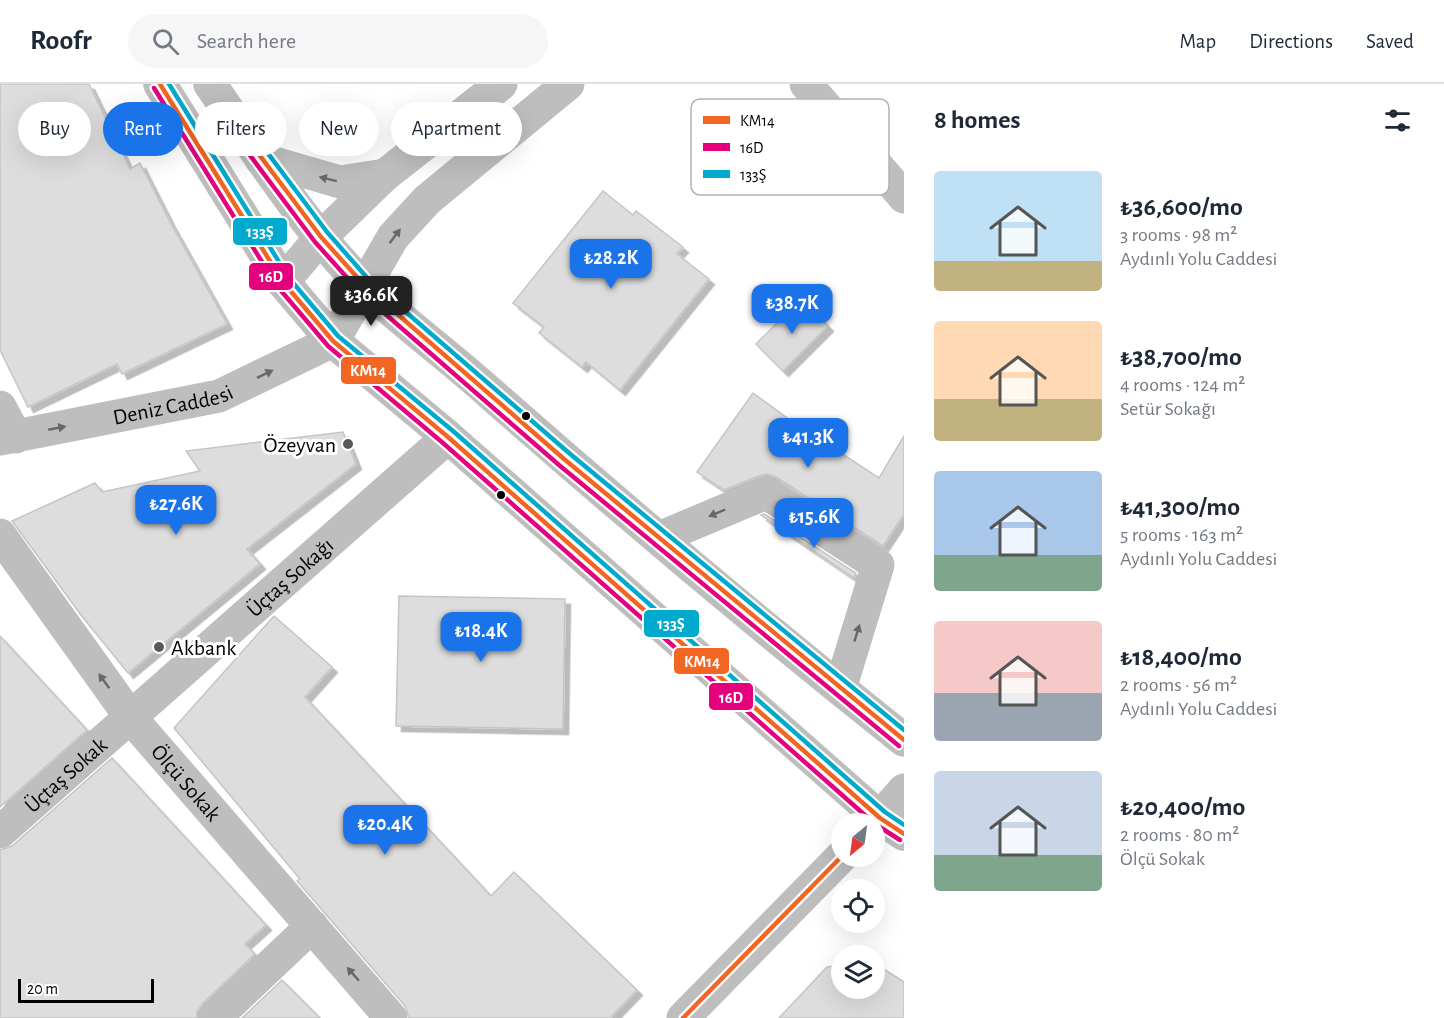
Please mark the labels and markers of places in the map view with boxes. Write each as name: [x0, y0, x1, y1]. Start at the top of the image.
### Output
pin: ₺28.2K: [562, 239, 660, 290]
pin: ₺36.6K: [322, 276, 420, 327]
pin: ₺38.7K: [743, 284, 841, 335]
unlabelled marker: [520, 410, 532, 422]
pin: ₺41.3K: [759, 418, 857, 469]
place label: Özeyvan: [263, 434, 336, 456]
marker: Özeyvan: [341, 437, 355, 451]
pin: ₺27.6K: [127, 485, 225, 536]
unlabelled marker: [495, 489, 507, 501]
pin: ₺15.6K: [765, 498, 863, 549]
pin: ₺18.4K: [432, 612, 530, 663]
place label: Akbank: [171, 637, 236, 659]
marker: Akbank: [152, 640, 166, 654]
pin: ₺20.4K: [336, 805, 434, 856]

